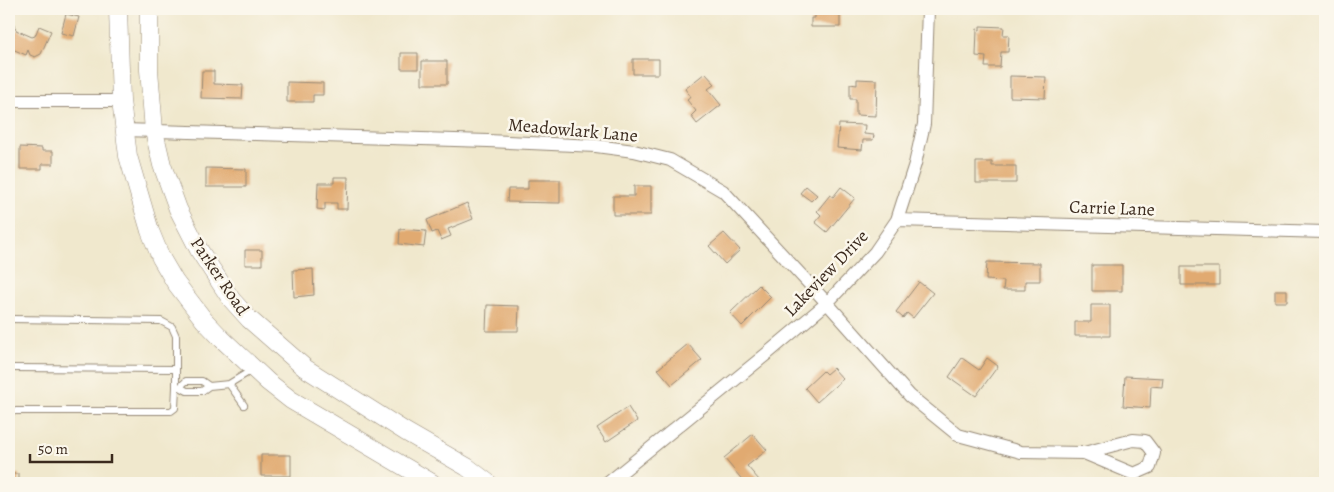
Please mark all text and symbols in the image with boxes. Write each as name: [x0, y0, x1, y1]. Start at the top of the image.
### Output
street label: Meadowlark Lane: [507, 112, 639, 148]
street label: Carrie Lane: [1069, 195, 1155, 221]
street label: Lakeview Drive: [778, 224, 874, 322]
street label: Parker Road: [185, 232, 255, 320]
scale bar: [30, 432, 112, 464]
text: 50 m: [38, 439, 68, 459]

